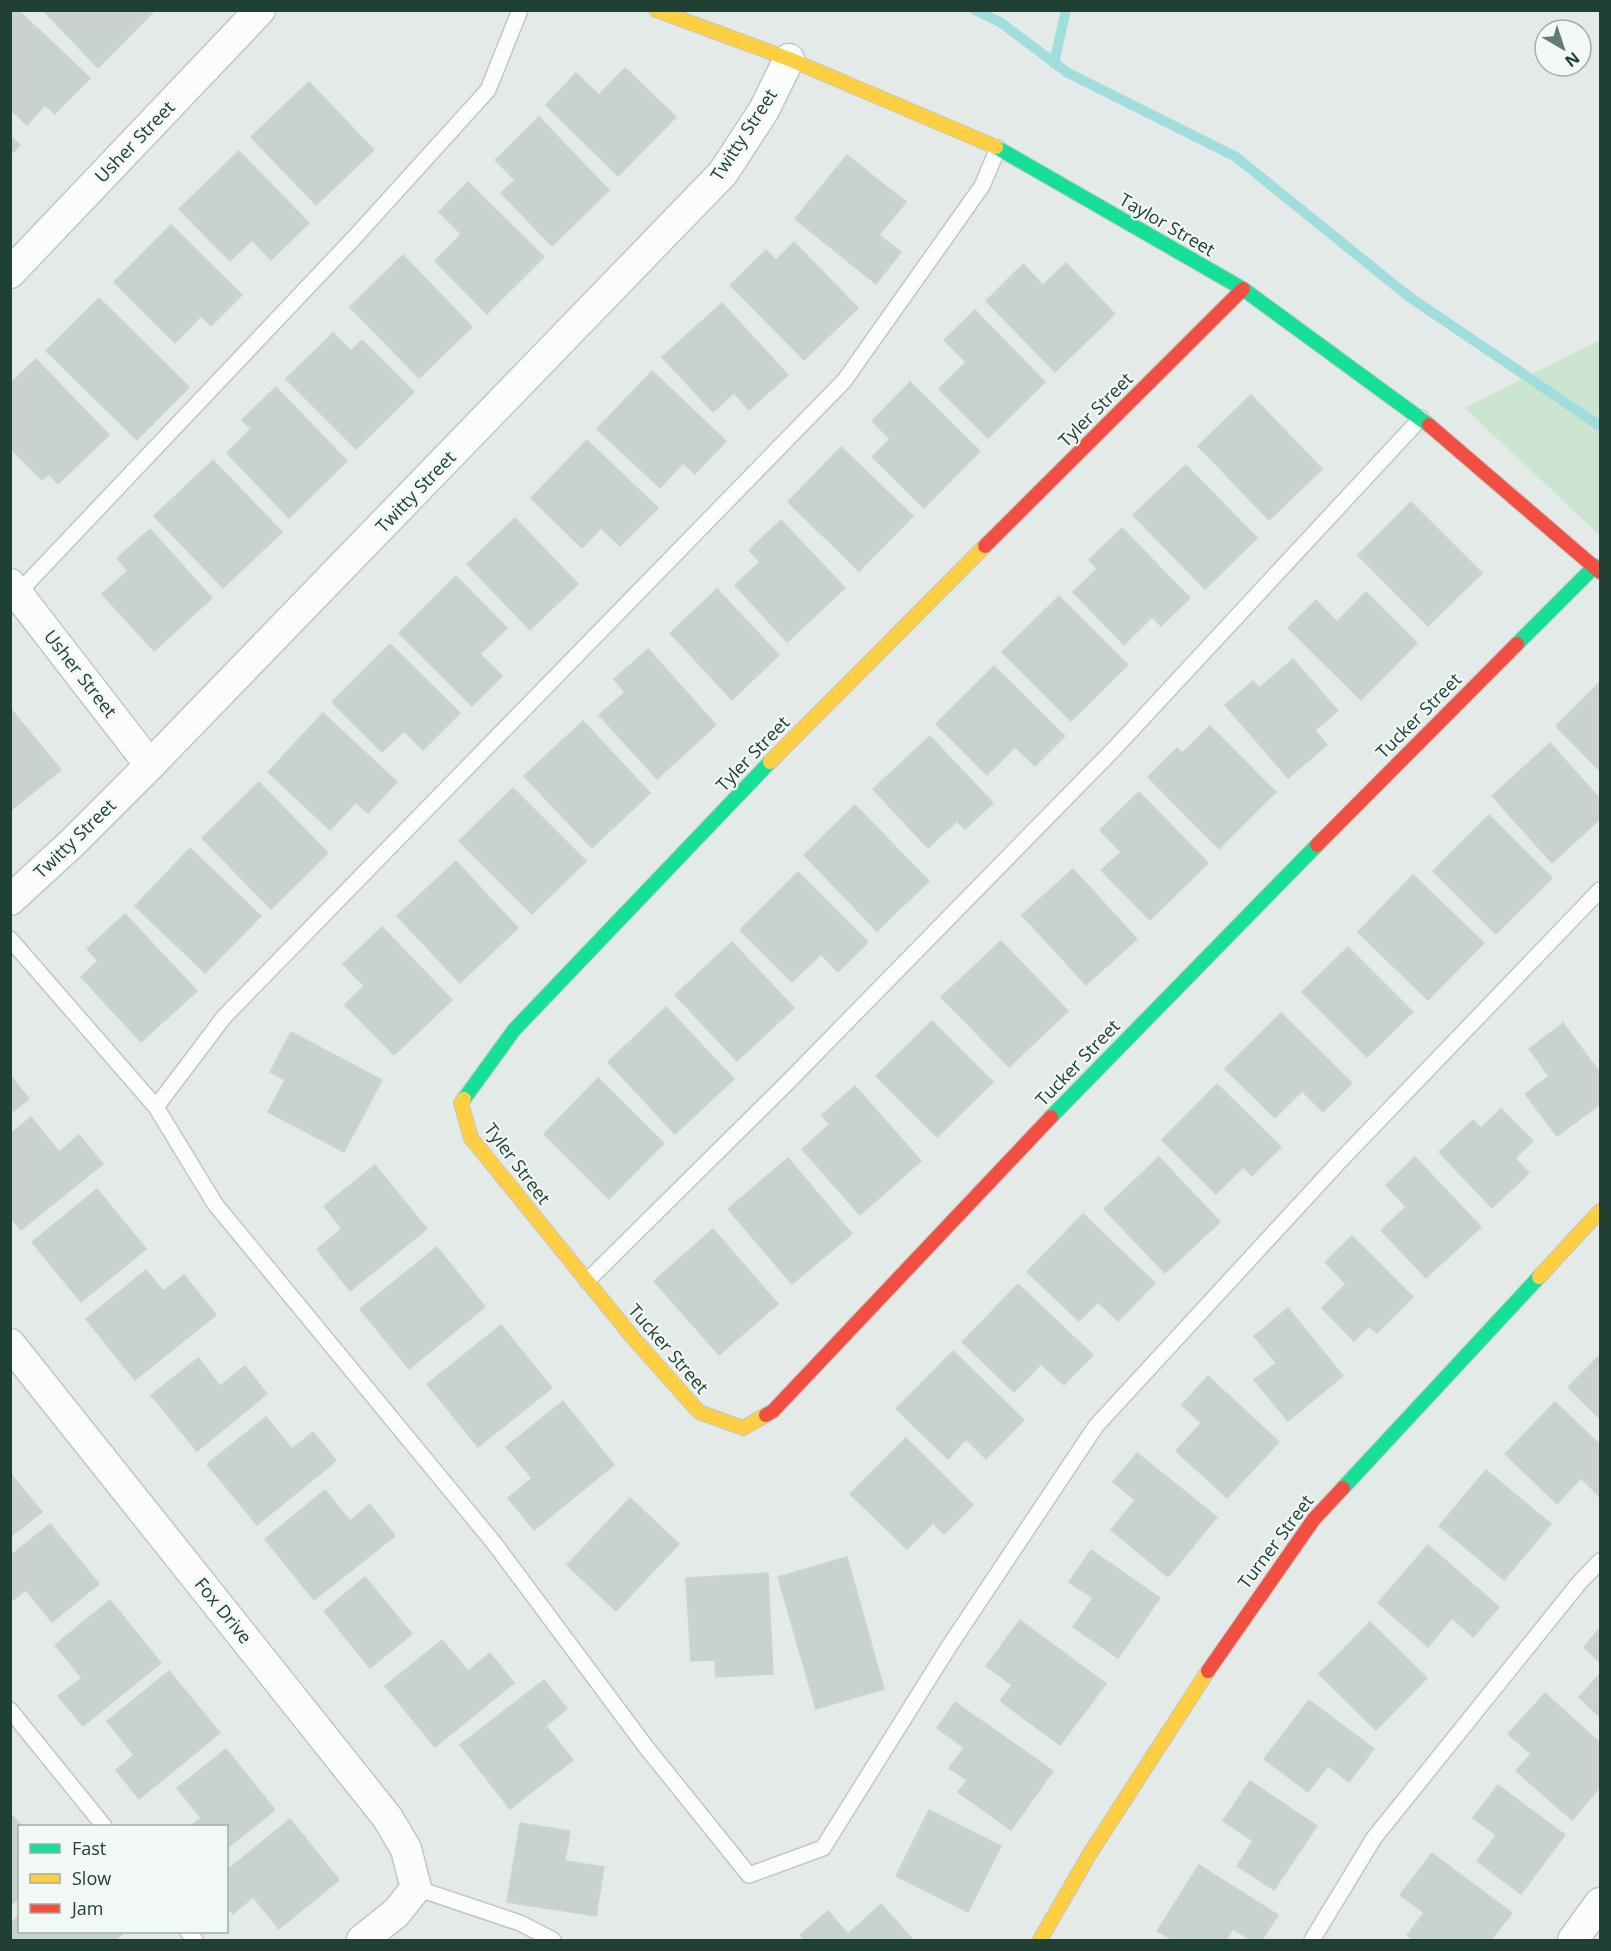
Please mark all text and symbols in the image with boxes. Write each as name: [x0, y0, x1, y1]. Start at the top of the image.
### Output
north arrow: [1533, 18, 1593, 78]
text: N: [1560, 47, 1584, 72]
street label: Twitty Street: [704, 84, 782, 185]
street label: Usher Street: [89, 95, 179, 187]
street label: Taylor Street: [1115, 187, 1220, 261]
street label: Tyler Street: [1053, 367, 1138, 452]
street label: Twitty Street: [370, 445, 460, 537]
street label: Usher Street: [39, 625, 123, 722]
street label: Tucker Street: [1370, 667, 1466, 763]
street label: Tyler Street: [710, 710, 794, 796]
street label: Twitty Street: [28, 793, 120, 883]
street label: Tucker Street: [1030, 1014, 1125, 1111]
street label: Tyler Street: [479, 1118, 556, 1209]
street label: Tucker Street: [623, 1298, 714, 1398]
street label: Turner Street: [1232, 1490, 1318, 1593]
street label: Fox Drive: [190, 1572, 258, 1648]
legend: [18, 1825, 228, 1933]
text: Fast: [72, 1836, 106, 1860]
text: Slow: [72, 1866, 111, 1890]
text: Jam: [70, 1896, 104, 1920]

